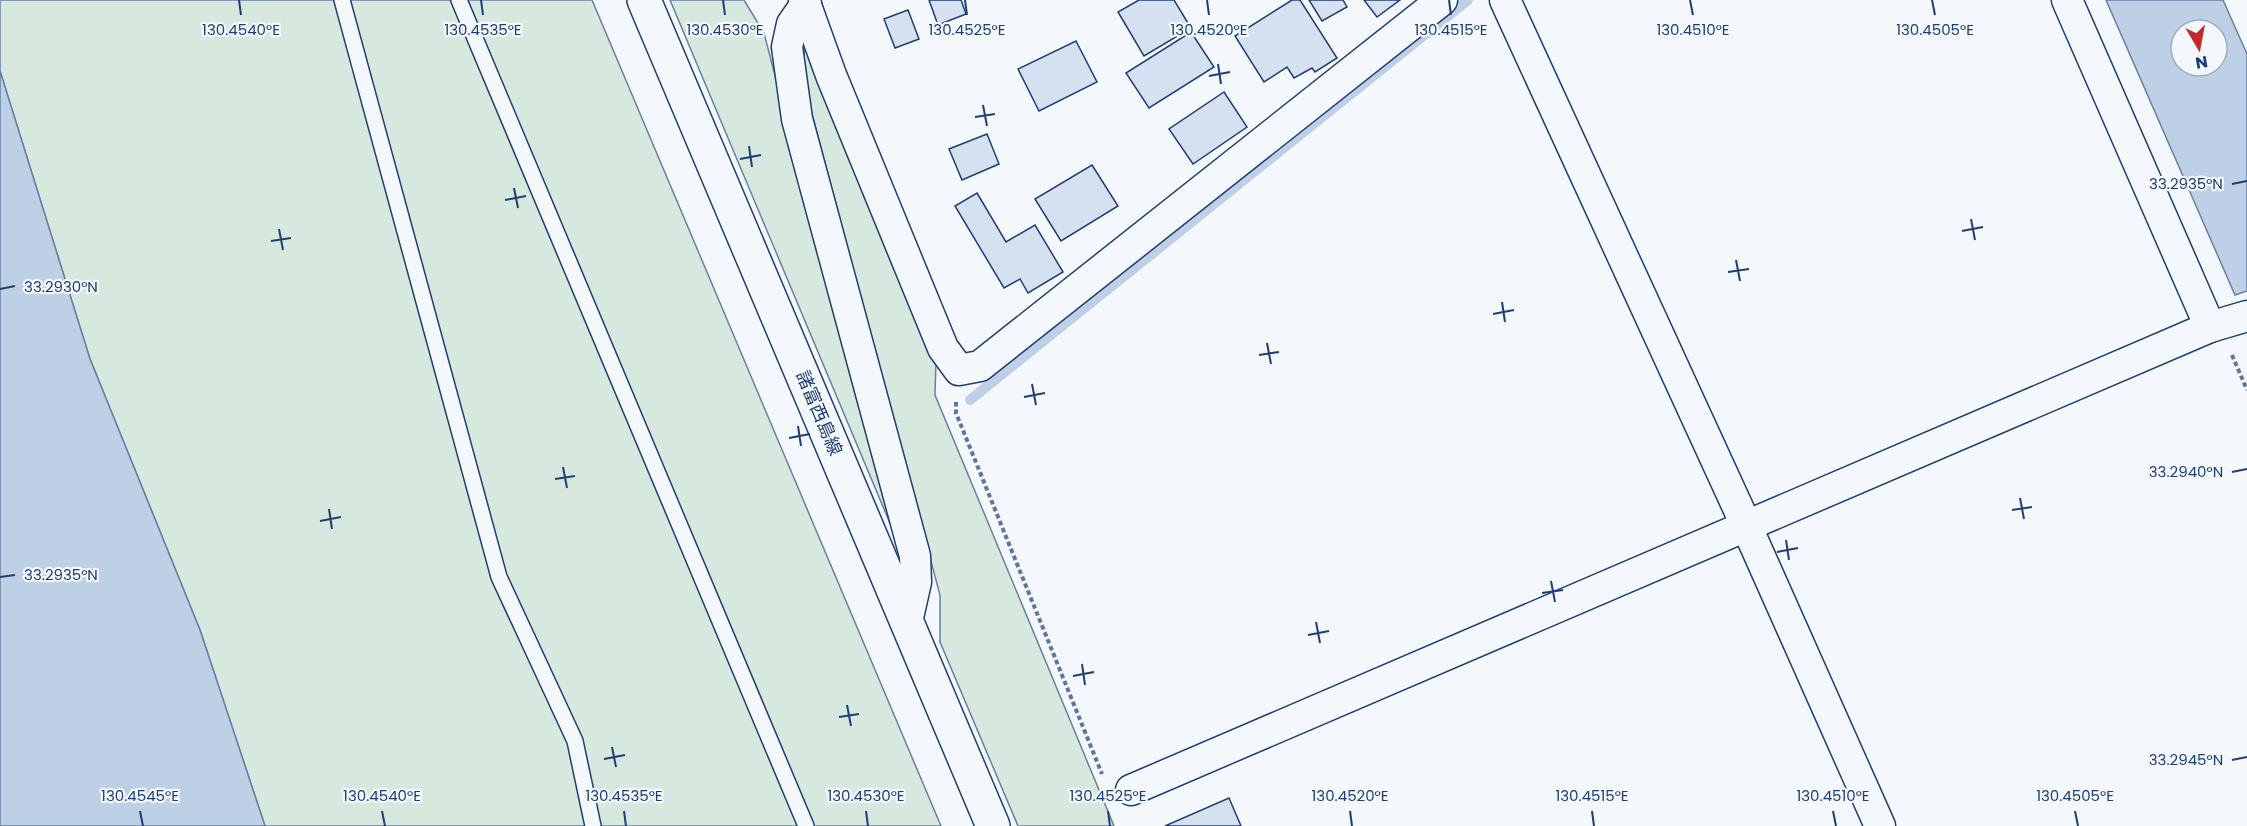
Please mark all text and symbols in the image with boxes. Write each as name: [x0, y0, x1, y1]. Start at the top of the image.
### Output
north arrow: [2169, 18, 2229, 78]
text: 130.4540°E: [202, 19, 280, 40]
text: 130.4535°E: [444, 19, 522, 40]
text: 130.4530°E: [686, 19, 764, 40]
text: 130.4525°E: [929, 19, 1005, 40]
text: 130.4520°E: [1171, 19, 1247, 40]
text: 130.4515°E: [1414, 19, 1488, 40]
text: 130.4510°E: [1656, 19, 1730, 40]
text: 130.4505°E: [1896, 19, 1974, 40]
text: N: [2194, 50, 2209, 75]
text: 33.2935°N: [2149, 173, 2223, 194]
text: 33.2930°N: [24, 276, 98, 297]
street label: 諸富西島線: [790, 366, 849, 459]
text: 33.2940°N: [2149, 461, 2223, 482]
text: 33.2935°N: [24, 564, 98, 585]
text: 33.2945°N: [2149, 749, 2223, 770]
text: 130.4545°E: [101, 785, 179, 806]
text: 130.4540°E: [343, 785, 421, 806]
text: 130.4535°E: [585, 785, 663, 806]
text: 130.4530°E: [827, 785, 905, 806]
text: 130.4525°E: [1070, 785, 1146, 806]
text: 130.4520°E: [1312, 785, 1388, 806]
text: 130.4515°E: [1555, 785, 1629, 806]
text: 130.4510°E: [1796, 785, 1870, 806]
text: 130.4505°E: [2036, 785, 2114, 806]

